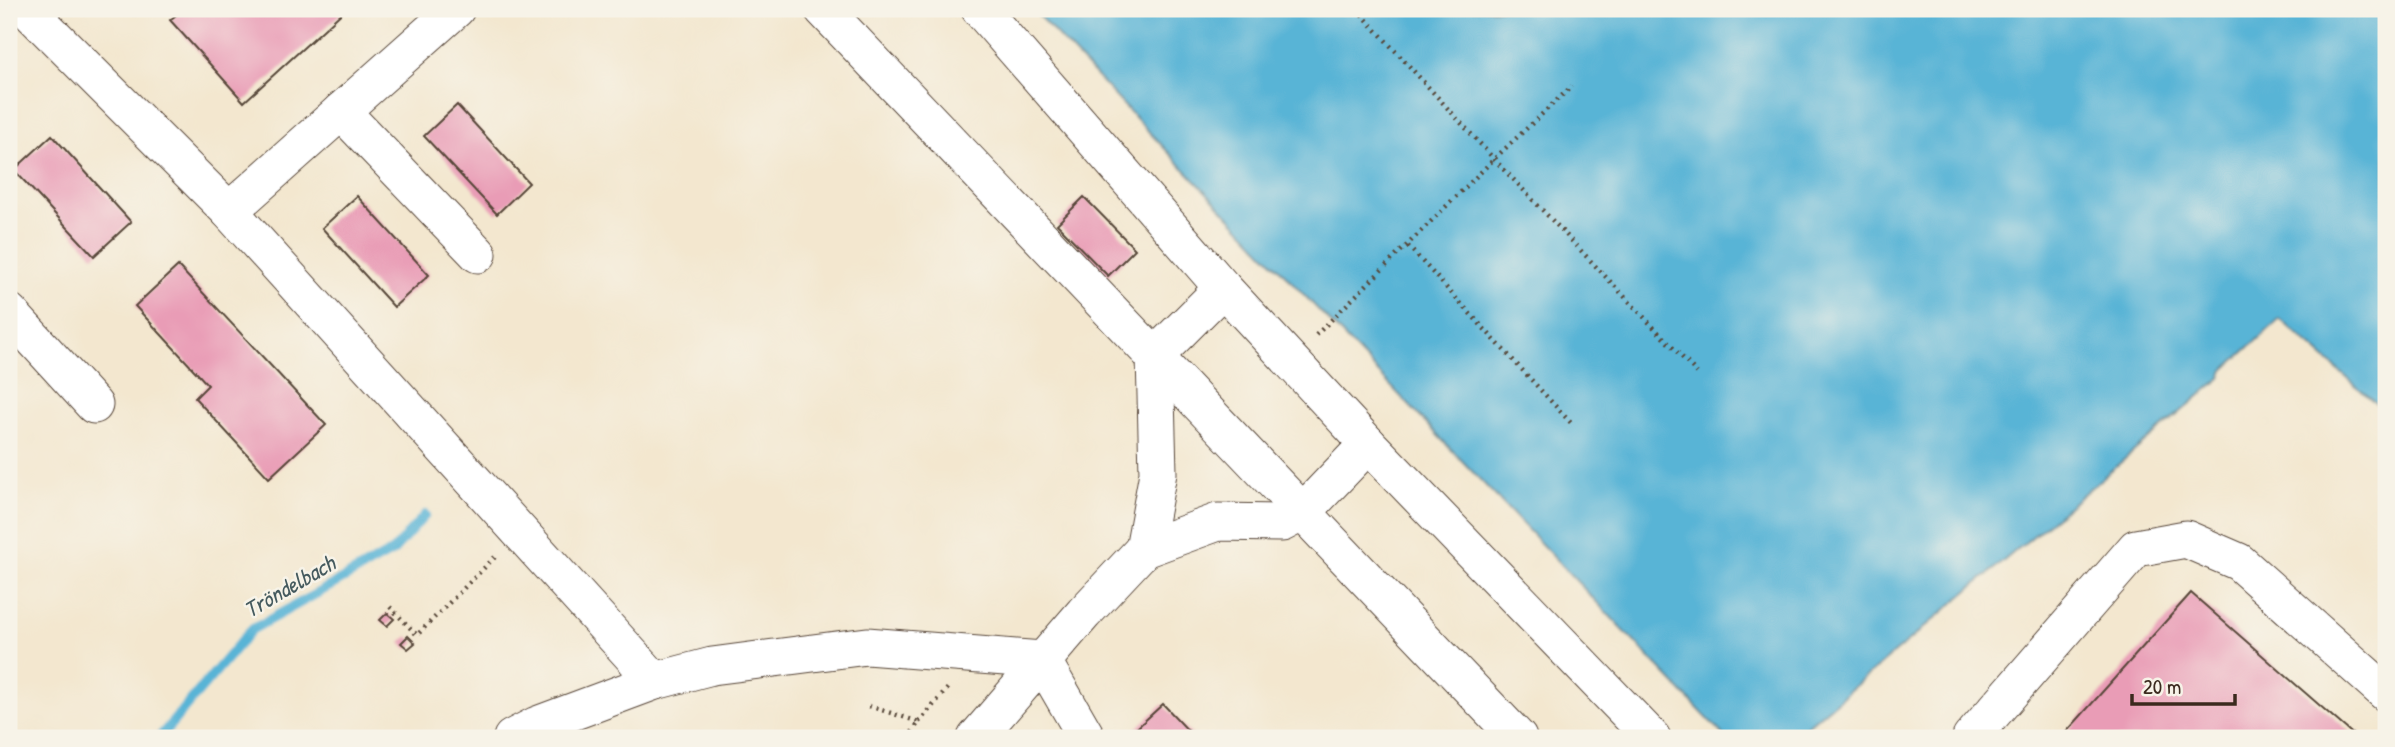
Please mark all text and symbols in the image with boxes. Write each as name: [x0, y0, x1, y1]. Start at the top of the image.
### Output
water label: Tröndelbach: [238, 547, 341, 625]
scale bar: [2132, 663, 2236, 707]
text: 20 m: [2143, 672, 2181, 701]

